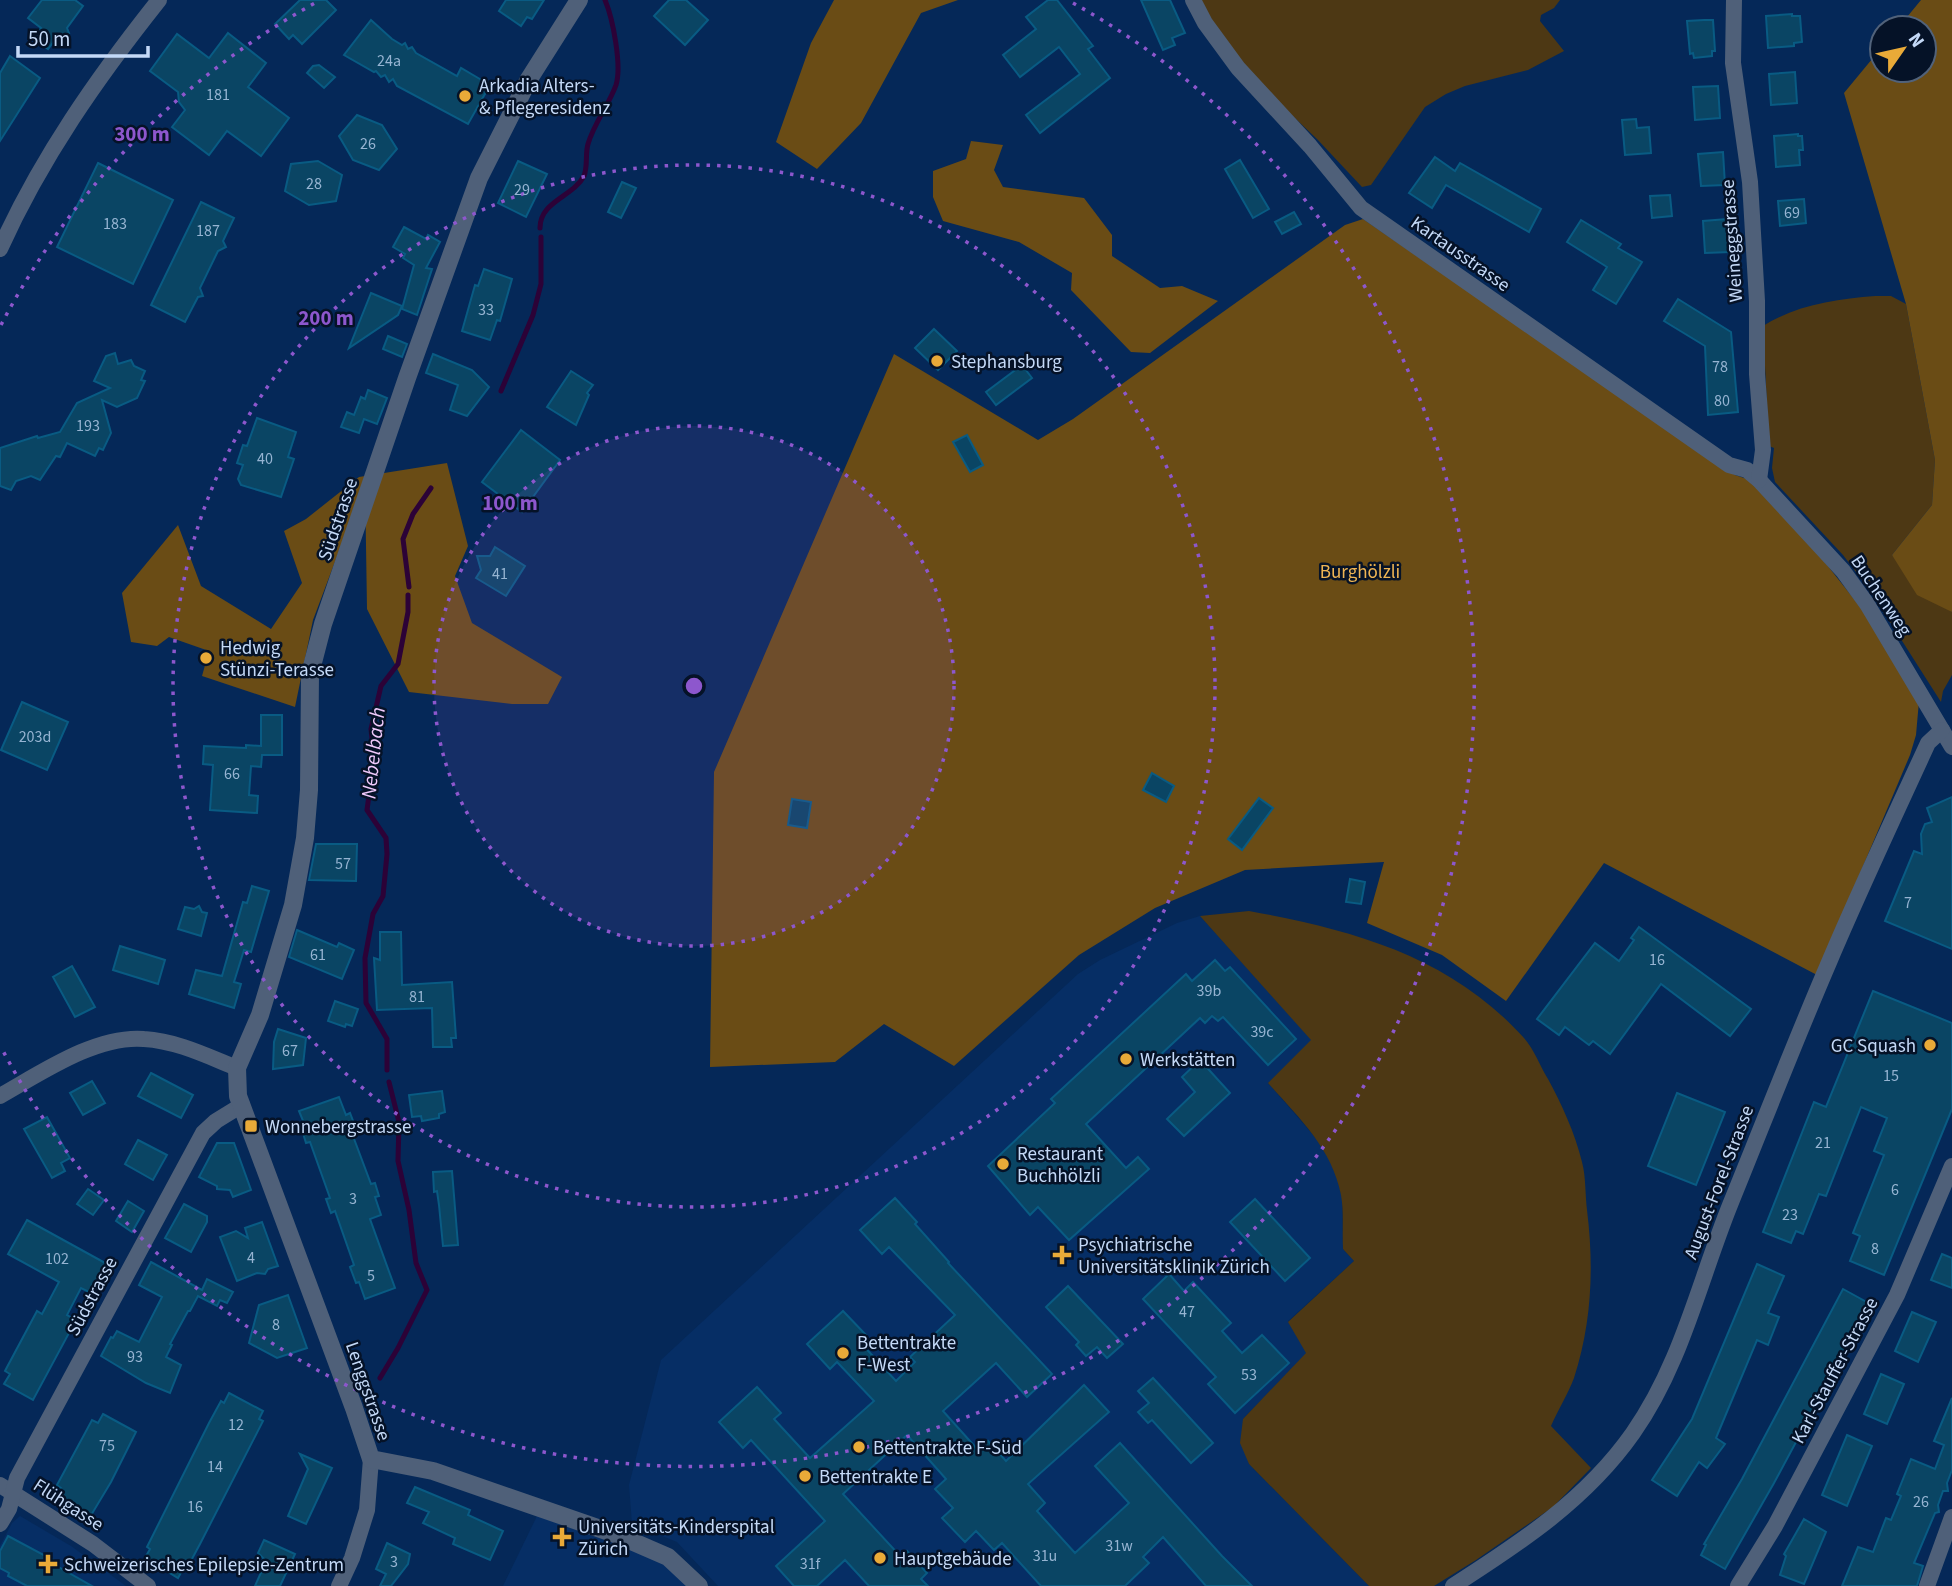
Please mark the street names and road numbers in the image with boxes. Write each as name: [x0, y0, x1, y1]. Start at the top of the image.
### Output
street label: Weineggstrasse: [1715, 179, 1750, 303]
street label: Kartausstrasse: [1405, 210, 1515, 299]
street label: Südstrasse: [312, 474, 365, 565]
street label: Buchenweg: [1844, 550, 1918, 642]
street label: August-Forel-Strasse: [1678, 1102, 1761, 1263]
street label: Südstrasse: [60, 1252, 124, 1341]
street label: Karl-Stauffer-Strasse: [1785, 1293, 1885, 1449]
street label: Lenggstrasse: [338, 1338, 397, 1445]
street label: Flühgasse: [28, 1472, 109, 1538]

